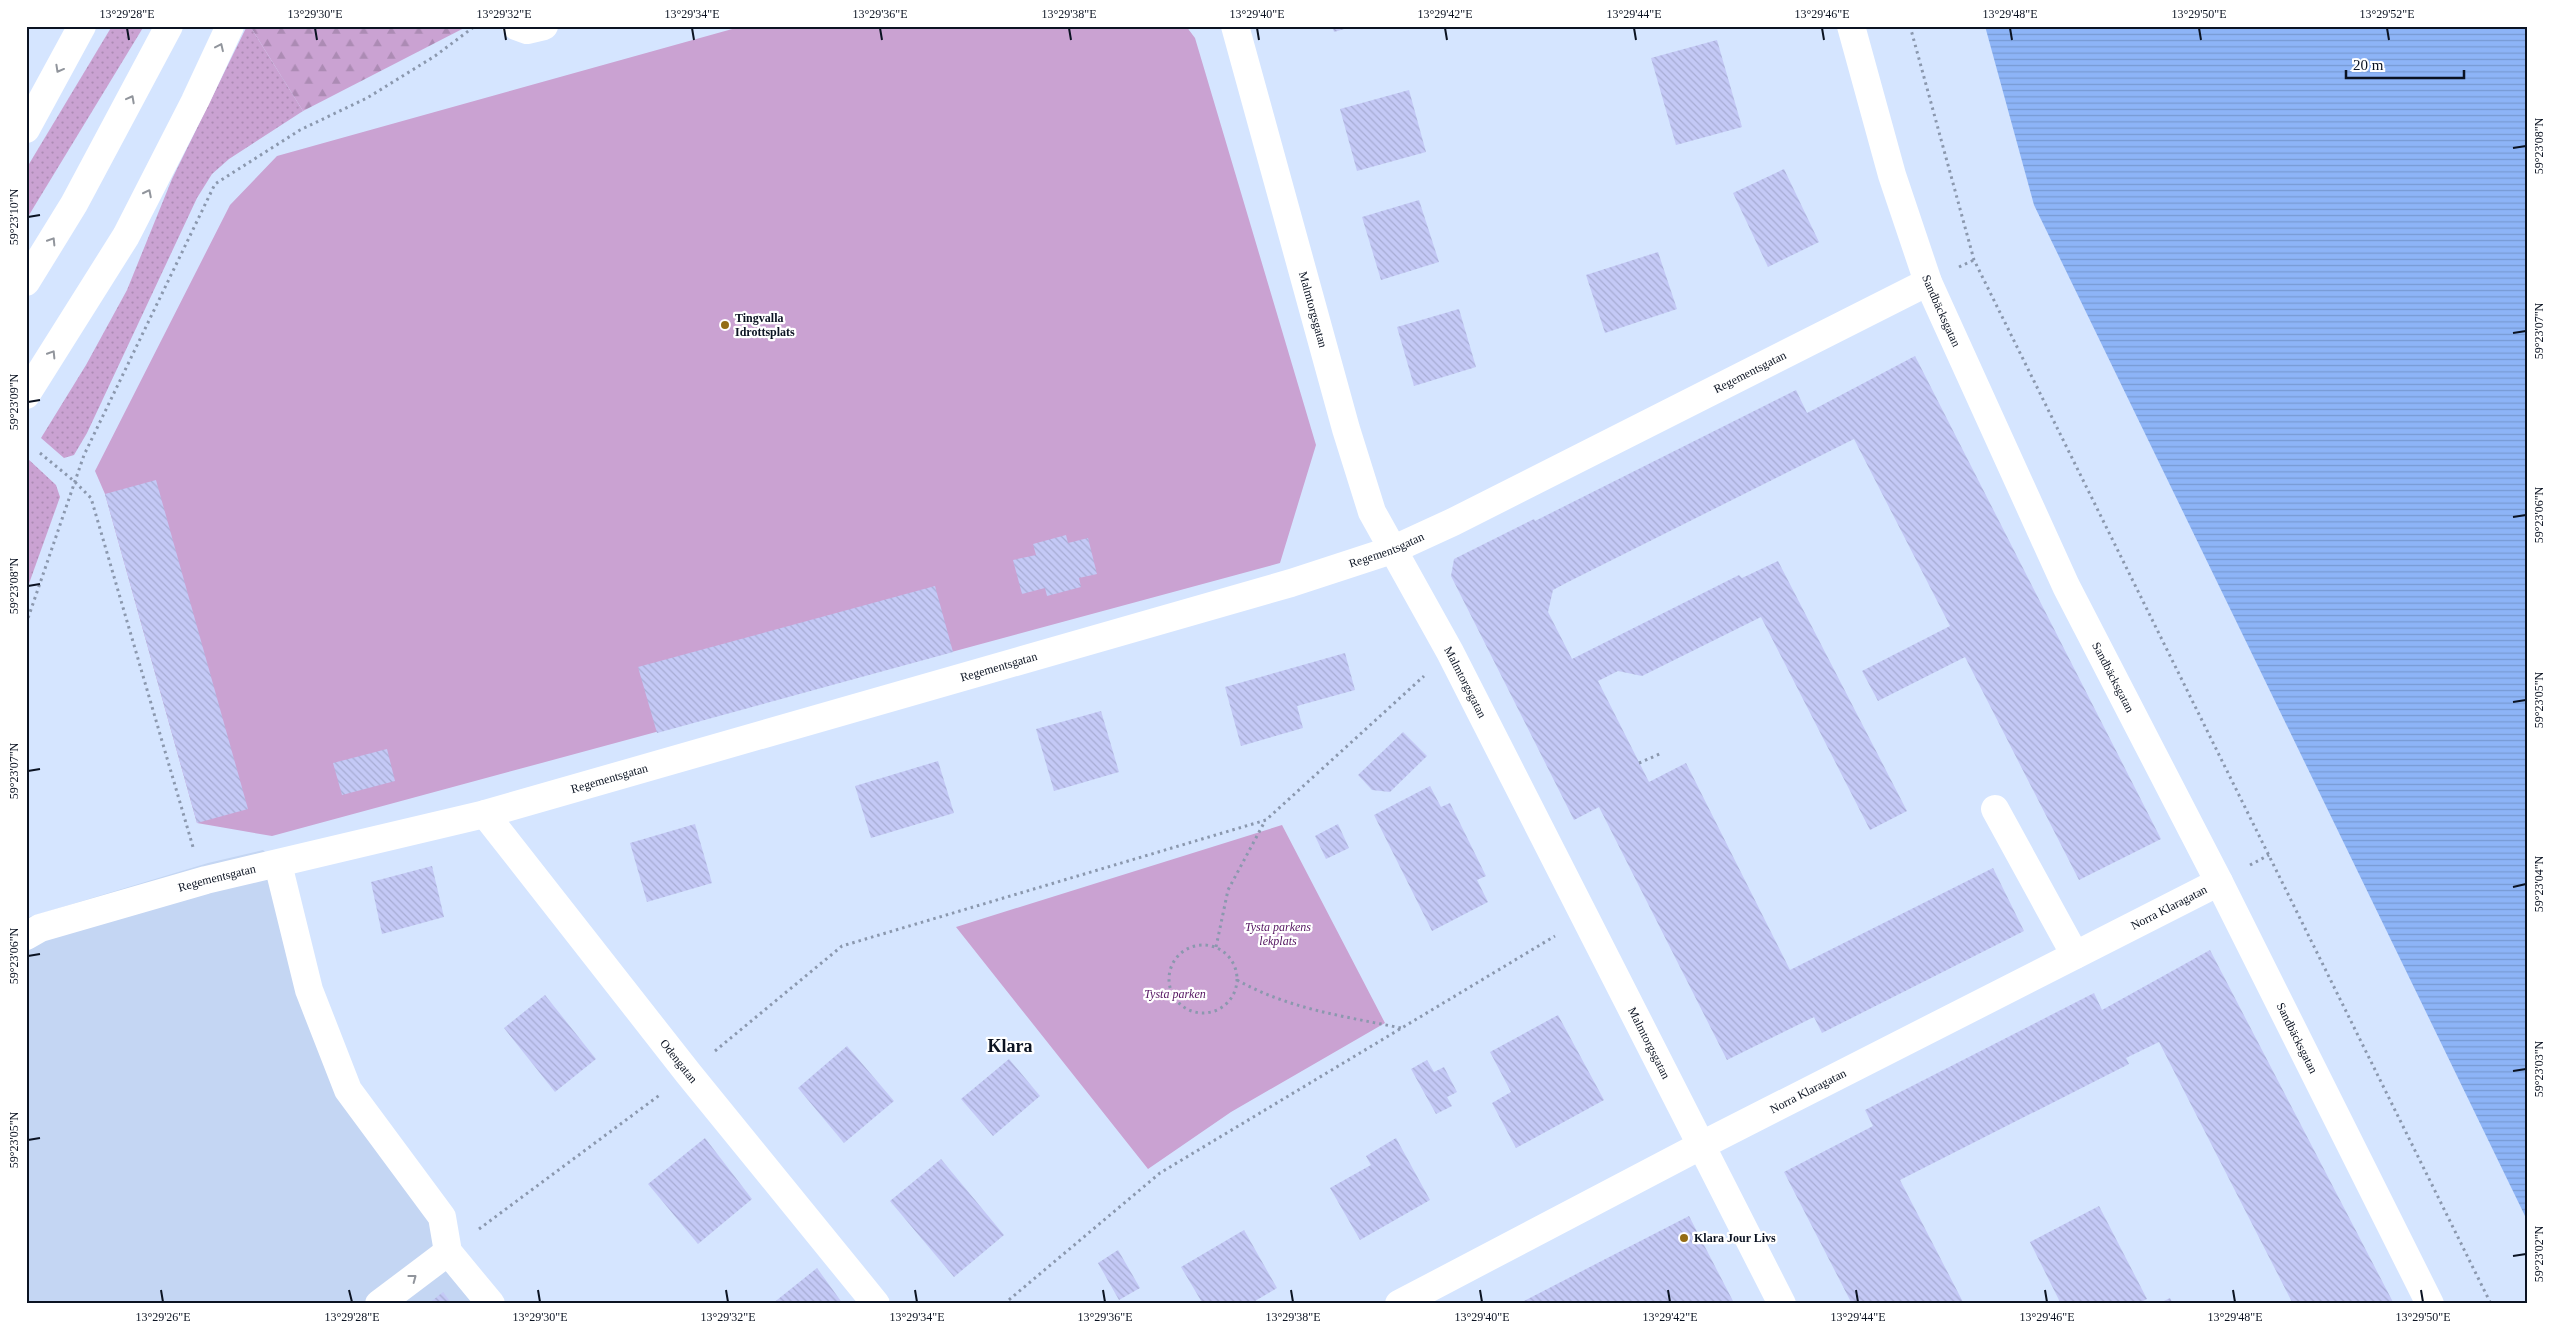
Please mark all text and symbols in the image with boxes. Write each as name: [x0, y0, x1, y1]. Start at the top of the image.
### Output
text: 13°29'28"E: [99, 7, 155, 21]
text: 13°29'30"E: [287, 7, 343, 21]
text: 13°29'32"E: [476, 7, 532, 21]
text: 13°29'34"E: [664, 7, 720, 21]
text: 13°29'36"E: [852, 7, 908, 21]
text: 13°29'38"E: [1041, 7, 1097, 21]
text: 13°29'40"E: [1229, 7, 1285, 21]
text: 13°29'42"E: [1417, 7, 1473, 21]
text: 13°29'44"E: [1606, 7, 1662, 21]
text: 13°29'46"E: [1794, 7, 1850, 21]
text: 13°29'48"E: [1982, 7, 2038, 21]
text: 13°29'50"E: [2171, 7, 2227, 21]
text: 13°29'52"E: [2359, 7, 2415, 21]
one-way arrow: [214, 43, 224, 52]
scale bar: [2346, 48, 2463, 80]
text: 20 m: [2353, 57, 2384, 73]
one-way arrow: [55, 64, 65, 73]
one-way arrow: [125, 95, 135, 104]
text: 59°23'08"N: [2532, 117, 2546, 174]
text: 59°23'10"N: [7, 188, 21, 245]
one-way arrow: [142, 189, 152, 198]
one-way arrow: [45, 237, 55, 246]
street label: Malmtorgsgatan: [1296, 270, 1330, 349]
street label: Sandbäcksgatan: [1919, 273, 1963, 349]
text: 59°23'07"N: [2532, 302, 2546, 359]
place label: Tingvalla Idrottsplats: [735, 311, 795, 339]
marker: Tingvalla Idrottsplats: [719, 319, 731, 331]
street label: Regementsgatan: [1711, 348, 1788, 396]
one-way arrow: [46, 351, 56, 360]
text: 59°23'09"N: [7, 373, 21, 430]
text: 59°23'06"N: [2532, 486, 2546, 543]
street label: Regementsgatan: [1347, 529, 1426, 571]
text: 59°23'08"N: [7, 557, 21, 614]
street label: Sandbäcksgatan: [2089, 640, 2137, 715]
street label: Malmtorgsgatan: [1441, 644, 1489, 720]
street label: Regementsgatan: [959, 649, 1039, 684]
text: 59°23'05"N: [2532, 671, 2546, 728]
text: 59°23'07"N: [7, 742, 21, 799]
street label: Regementsgatan: [569, 761, 649, 796]
text: 59°23'04"N: [2532, 855, 2546, 912]
street label: Regementsgatan: [177, 862, 257, 895]
street label: Norra Klaragatan: [2128, 882, 2209, 933]
park label: Tysta parkens lekplats: [1245, 920, 1311, 948]
text: 59°23'06"N: [7, 927, 21, 984]
park label: Tysta parken: [1144, 987, 1206, 1001]
street label: Sandbäcksgatan: [2273, 1000, 2321, 1076]
street label: Malmtorgsgatan: [1625, 1005, 1673, 1081]
street label: Odengatan: [657, 1036, 700, 1086]
district label: Klara: [988, 1036, 1033, 1056]
text: 59°23'03"N: [2532, 1040, 2546, 1097]
street label: Norra Klaragatan: [1767, 1066, 1848, 1116]
text: 59°23'05"N: [7, 1111, 21, 1168]
text: 59°23'02"N: [2532, 1225, 2546, 1282]
place label: Klara Jour Livs: [1694, 1231, 1776, 1245]
marker: Klara Jour Livs: [1678, 1232, 1690, 1244]
one-way arrow: [407, 1275, 417, 1284]
text: 13°29'26"E: [135, 1310, 191, 1324]
text: 13°29'28"E: [324, 1310, 380, 1324]
text: 13°29'30"E: [512, 1310, 568, 1324]
text: 13°29'32"E: [700, 1310, 756, 1324]
text: 13°29'34"E: [889, 1310, 945, 1324]
text: 13°29'36"E: [1077, 1310, 1133, 1324]
text: 13°29'38"E: [1265, 1310, 1321, 1324]
text: 13°29'40"E: [1454, 1310, 1510, 1324]
text: 13°29'42"E: [1642, 1310, 1698, 1324]
text: 13°29'44"E: [1830, 1310, 1886, 1324]
text: 13°29'46"E: [2019, 1310, 2075, 1324]
text: 13°29'48"E: [2207, 1310, 2263, 1324]
text: 13°29'50"E: [2395, 1310, 2451, 1324]

